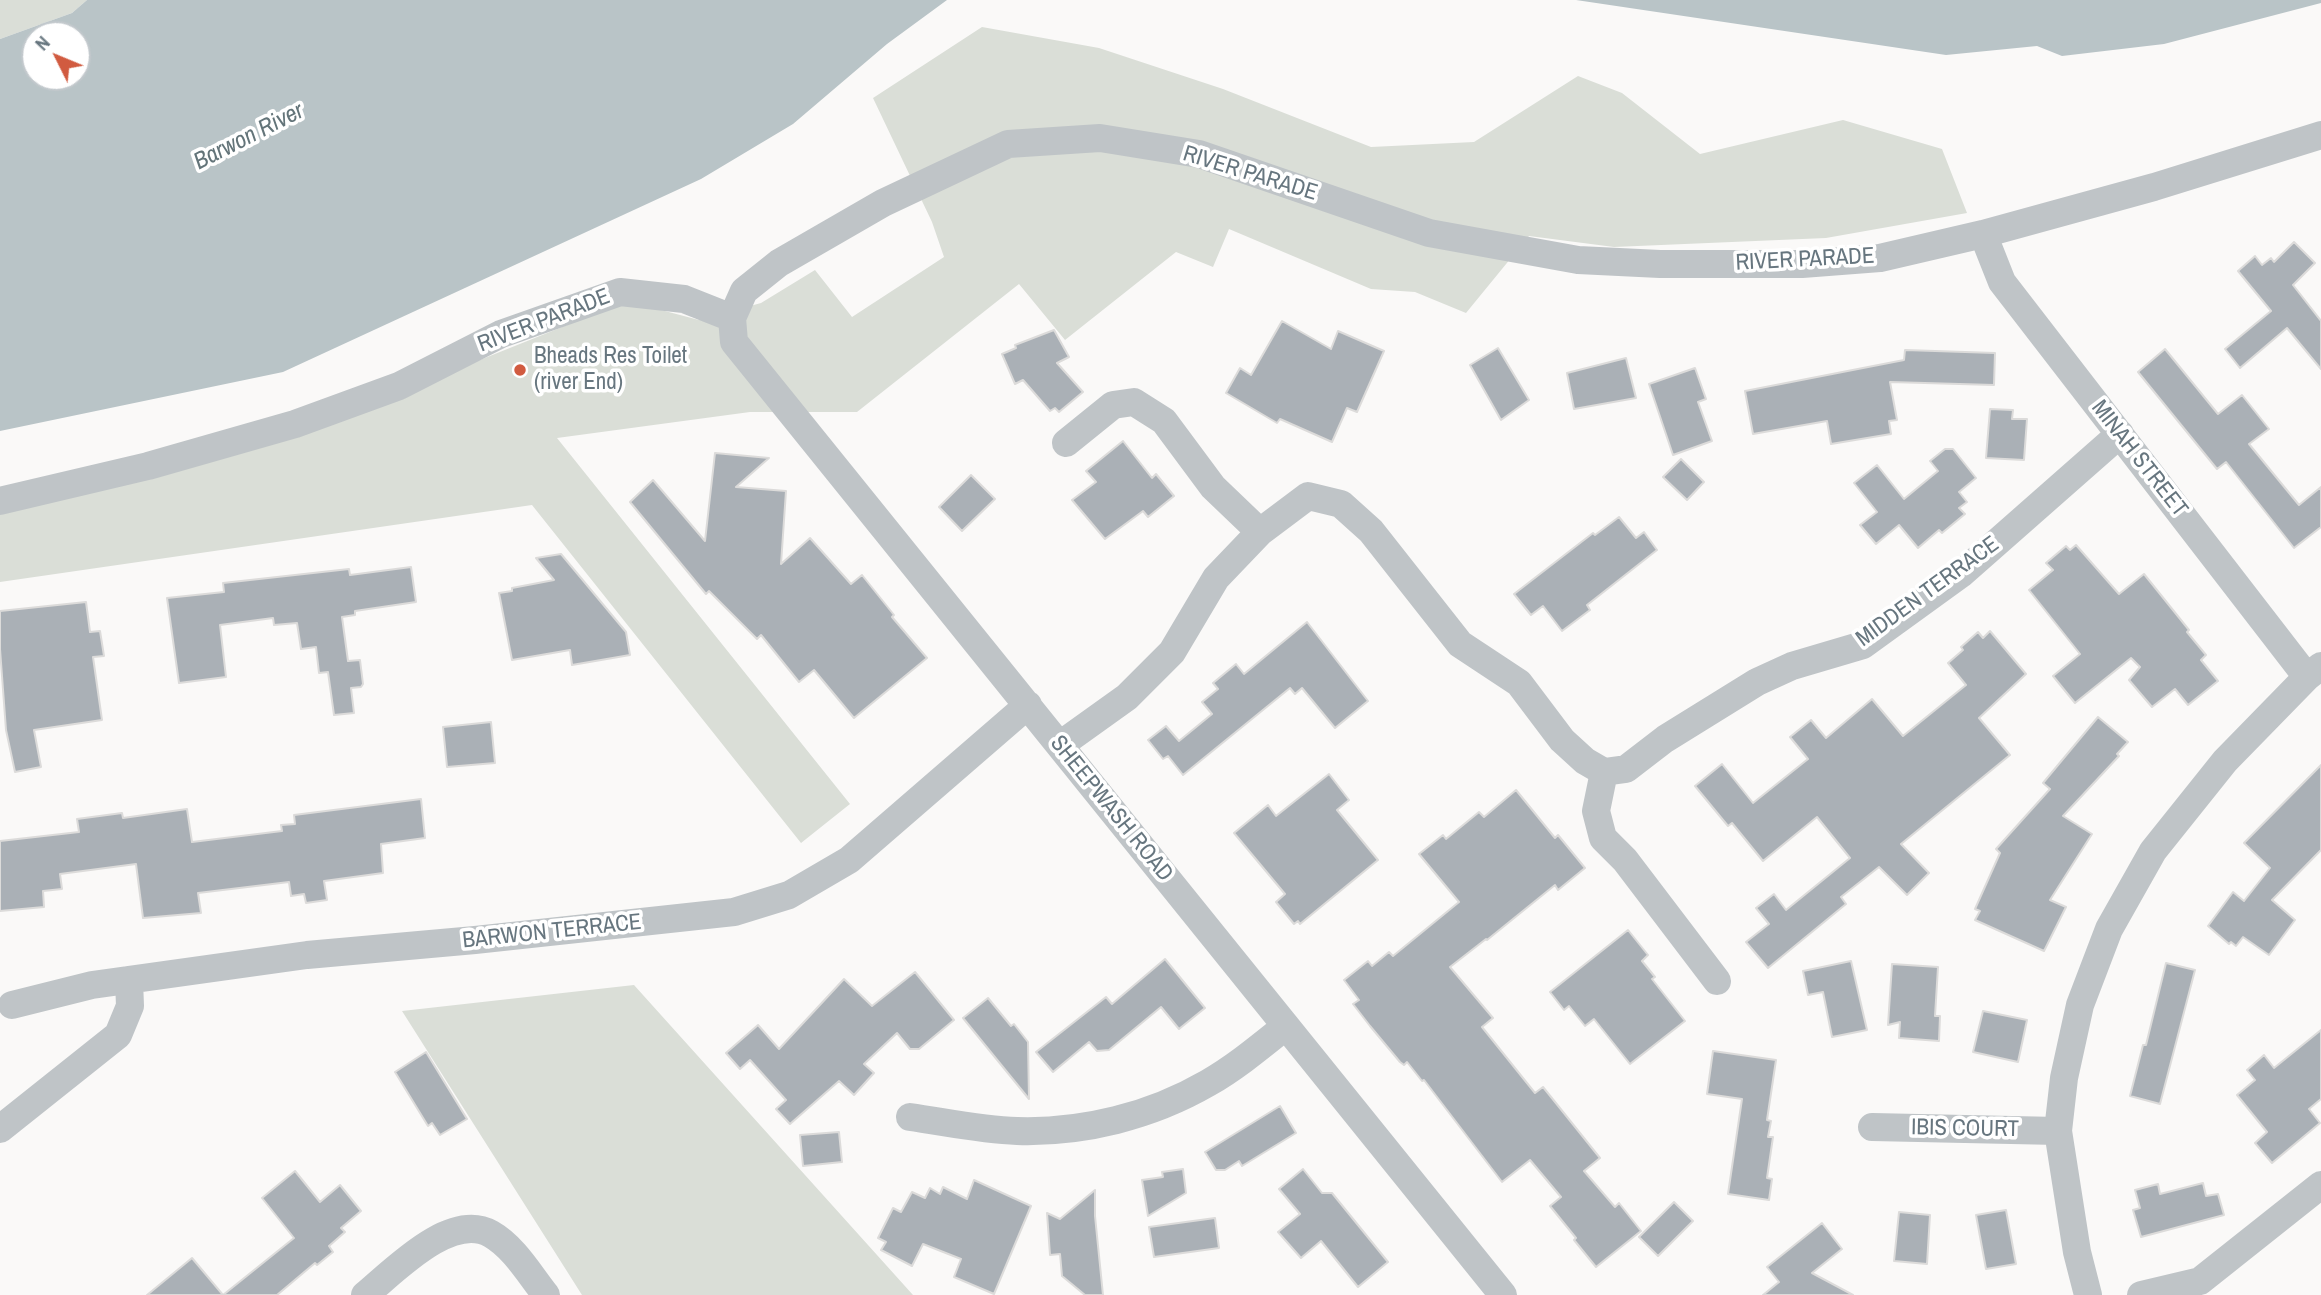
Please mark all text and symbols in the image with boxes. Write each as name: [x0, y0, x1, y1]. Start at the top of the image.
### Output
north arrow: [21, 21, 91, 91]
text: N: [29, 30, 55, 56]
water label: Barwon River: [189, 97, 309, 177]
street label: RIVER PARADE: [1179, 140, 1321, 208]
street label: RIVER PARADE: [1735, 243, 1875, 277]
street label: RIVER PARADE: [474, 283, 614, 359]
place label: Bheads Res Toilet (river End): [534, 343, 687, 397]
marker: Bheads Res Toilet (river End): [512, 362, 528, 378]
street label: MINAH STREET: [2085, 395, 2193, 523]
street label: MIDDEN TERRACE: [1851, 531, 2005, 653]
street label: SHEEPWASH ROAD: [1044, 731, 1178, 887]
street label: BARWON TERRACE: [461, 909, 643, 955]
street label: IBIS COURT: [1911, 1114, 2019, 1144]

